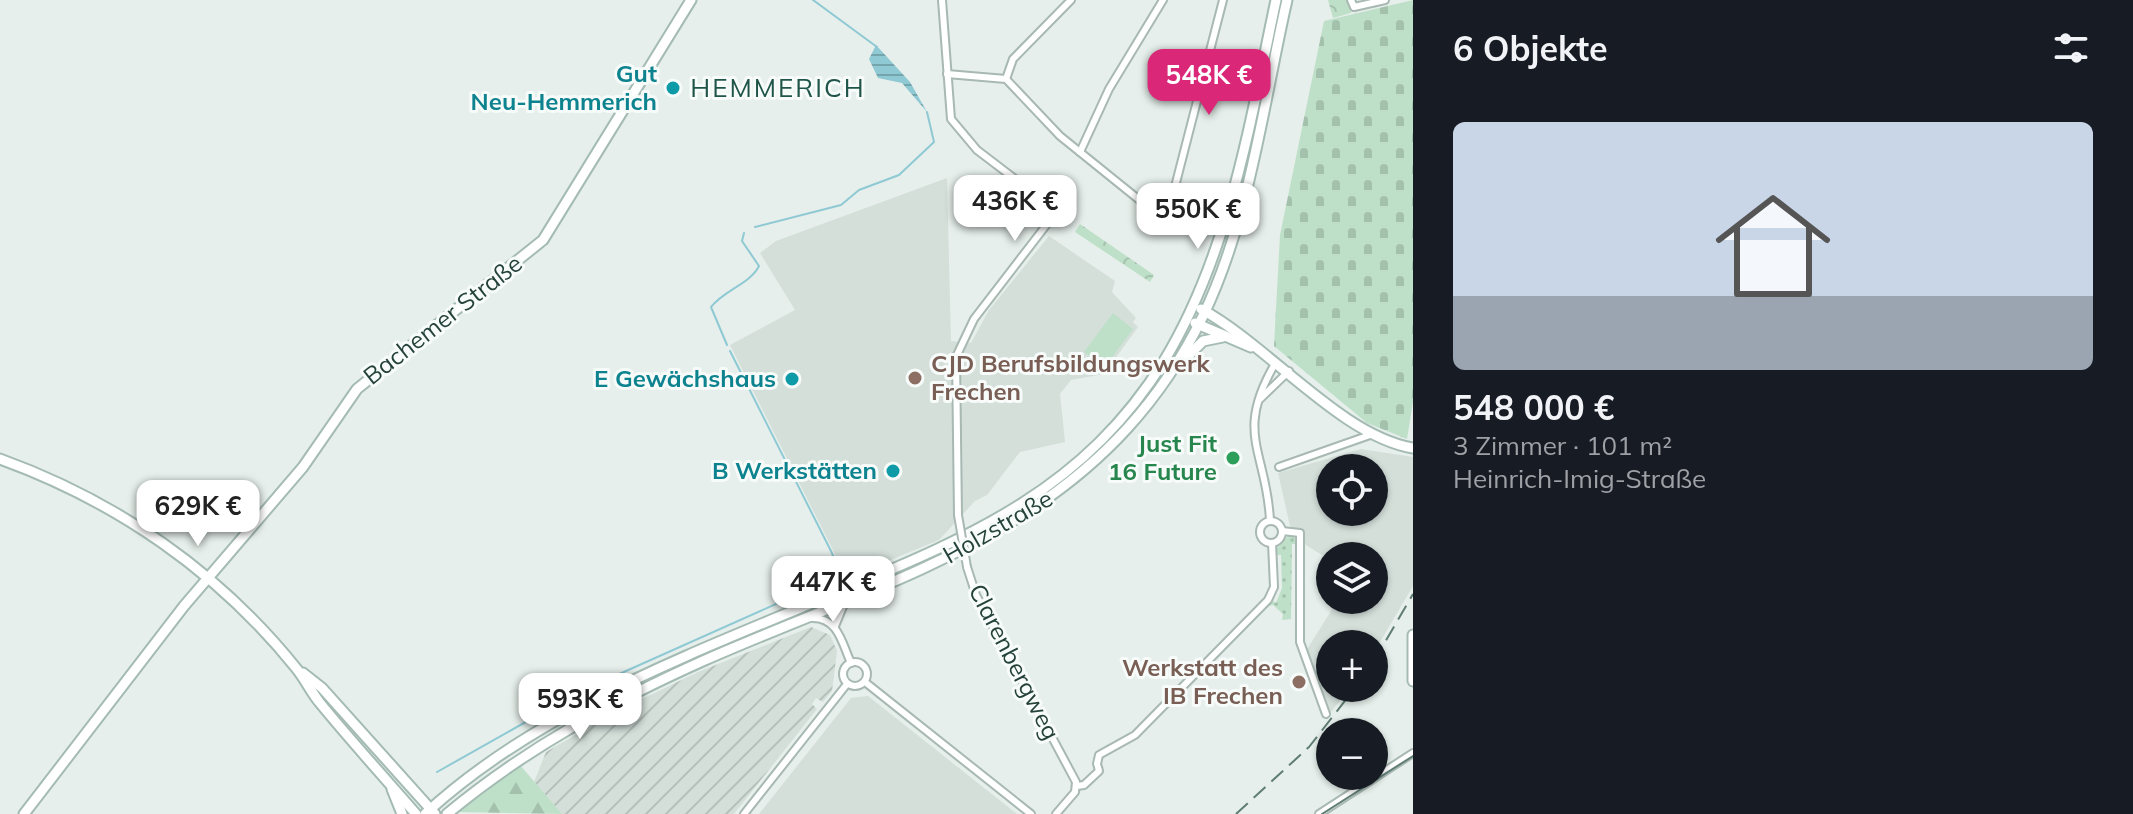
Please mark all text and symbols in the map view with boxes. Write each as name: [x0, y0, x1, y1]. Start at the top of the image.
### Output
icon: filters: [2049, 26, 2093, 70]
text: 6 Objekte: [1453, 27, 1608, 70]
pin: 548K €: [1144, 49, 1274, 117]
place label: Gut Neu-Hemmerich: [471, 58, 657, 116]
text: 548K €: [1166, 58, 1252, 91]
district label: HEMMERICH: [690, 71, 866, 104]
marker: Gut Neu-Hemmerich: [664, 79, 682, 97]
icon: home: [1701, 174, 1845, 318]
pin: 436K €: [950, 175, 1080, 243]
pin: 550K €: [1133, 183, 1263, 251]
text: 436K €: [972, 184, 1058, 217]
text: 550K €: [1155, 192, 1241, 225]
street label: Bachemer Straße: [357, 248, 528, 391]
place label: CJD Berufsbildungswerk Frechen: [931, 348, 1210, 406]
place label: E Gewächshaus: [594, 363, 776, 393]
marker: CJD Berufsbildungswerk Frechen: [906, 369, 924, 387]
marker: E Gewächshaus: [783, 370, 801, 388]
text: 548 000 €: [1453, 386, 1614, 429]
place label: Just Fit 16 Future: [1108, 428, 1217, 486]
text: 3 Zimmer · 101 m²: [1453, 429, 1672, 462]
marker: Just Fit 16 Future: [1224, 449, 1242, 467]
map controls: [1316, 454, 1388, 790]
button: locate: [1316, 454, 1388, 526]
place label: B Werkstätten: [712, 455, 877, 485]
marker: B Werkstätten: [884, 462, 902, 480]
text: Heinrich-Imig-Straße: [1453, 462, 1706, 495]
pin: 629K €: [133, 480, 263, 548]
street label: Holzstraße: [937, 483, 1058, 570]
text: 629K €: [155, 489, 241, 522]
button: layers: [1316, 542, 1388, 614]
pin: 447K €: [768, 556, 898, 624]
text: 447K €: [790, 565, 876, 598]
street label: Clarenbergweg: [963, 579, 1067, 744]
button: +: [1316, 630, 1388, 702]
place label: Werkstatt des IB Frechen: [1122, 652, 1283, 710]
pin: 593K €: [515, 673, 645, 741]
marker: Werkstatt des IB Frechen: [1290, 673, 1308, 691]
text: 593K €: [537, 682, 623, 715]
button: −: [1316, 718, 1388, 790]

